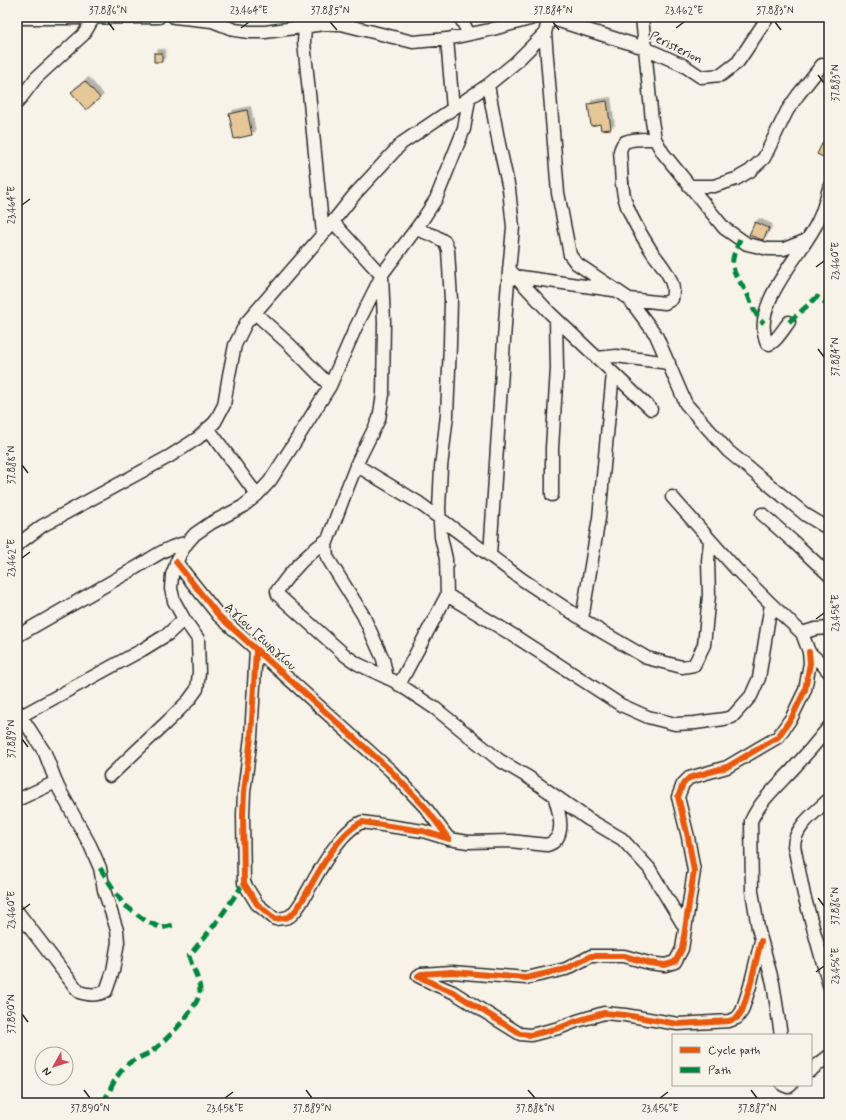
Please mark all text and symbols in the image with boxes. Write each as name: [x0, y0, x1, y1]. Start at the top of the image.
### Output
text: 37.886°N: [89, 4, 127, 18]
text: 23.464°E: [230, 4, 268, 18]
text: 37.885°N: [311, 4, 350, 18]
text: 37.884°N: [534, 4, 573, 18]
text: 23.462°E: [665, 4, 703, 18]
text: 37.883°N: [756, 4, 794, 18]
street label: Peristerion: [647, 28, 705, 68]
text: 37.883°N: [829, 64, 843, 102]
text: 23.464°E: [5, 186, 19, 224]
text: 23.460°E: [829, 242, 843, 280]
text: 37.884°N: [829, 337, 843, 376]
text: 37.888°N: [5, 445, 19, 484]
text: 23.462°E: [5, 539, 19, 577]
text: 23.458°E: [829, 594, 843, 632]
street label: Αγίου Γεωργίου: [220, 599, 300, 675]
text: 37.889°N: [5, 720, 19, 758]
text: 37.886°N: [829, 887, 843, 925]
text: 23.460°E: [5, 891, 19, 929]
text: 23.456°E: [829, 948, 843, 984]
text: 37.890°N: [5, 994, 19, 1034]
legend: [672, 1034, 812, 1086]
text: Cycle path: [708, 1043, 760, 1059]
north arrow: [34, 1046, 74, 1086]
text: Path: [708, 1063, 731, 1079]
text: N: [39, 1064, 55, 1079]
text: 37.890°N: [70, 1102, 110, 1116]
text: 23.458°E: [206, 1102, 244, 1116]
text: 37.889°N: [293, 1102, 331, 1116]
text: 37.888°N: [516, 1102, 555, 1116]
text: 23.456°E: [642, 1102, 678, 1116]
text: 37.887°N: [738, 1102, 777, 1116]

